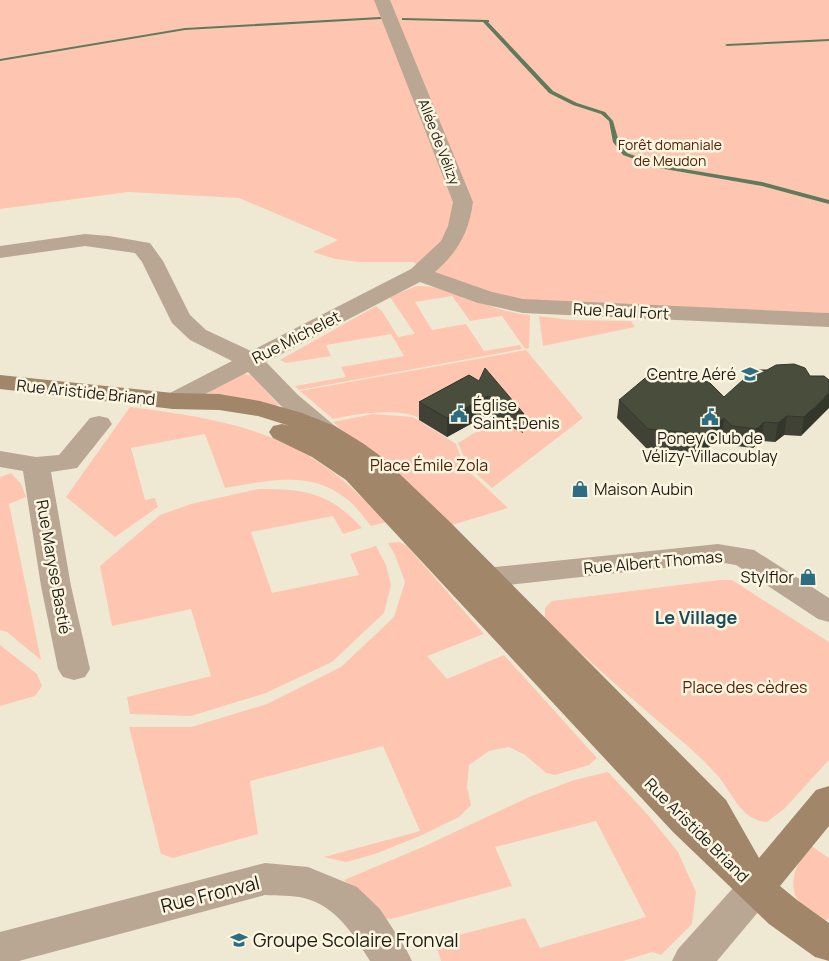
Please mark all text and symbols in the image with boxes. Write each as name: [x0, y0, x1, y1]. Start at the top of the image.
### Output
street label: Allée de Vélizy: [414, 96, 465, 188]
park label: Forêt domaniale de Meudon: [618, 135, 722, 170]
street label: Rue Paul Fort: [572, 297, 670, 325]
street label: Rue Michelet: [248, 305, 344, 369]
place label: Centre Aéré: [647, 363, 736, 385]
school or university icon: Centre Aéré: [740, 364, 760, 384]
street label: Rue Aristide Briand: [15, 374, 157, 410]
place label: Église Saint-Denis: [473, 394, 560, 434]
public building icon: Église Saint-Denis: [449, 404, 469, 424]
public building icon: Poney Club de Vélizy-Villacoublay: [700, 407, 720, 427]
place label: Poney Club de Vélizy-Villacoublay: [642, 427, 778, 467]
park label: Place Émile Zola: [370, 454, 488, 476]
place label: Maison Aubin: [594, 478, 693, 500]
shop icon: Maison Aubin: [570, 479, 590, 499]
street label: Rue Maryse Bastié: [31, 498, 77, 636]
street label: Rue Albert Thomas: [583, 545, 723, 579]
place label: Stylflor: [741, 566, 794, 588]
shop icon: Stylflor: [798, 567, 818, 587]
district label: Le Village: [655, 605, 737, 629]
park label: Place des cèdres: [683, 676, 807, 698]
street label: Rue Aristide Briand: [640, 773, 754, 887]
street label: Rue Fronval: [158, 869, 262, 919]
place label: Groupe Scolaire Fronval: [253, 927, 459, 953]
school or university icon: Groupe Scolaire Fronval: [229, 930, 249, 950]

